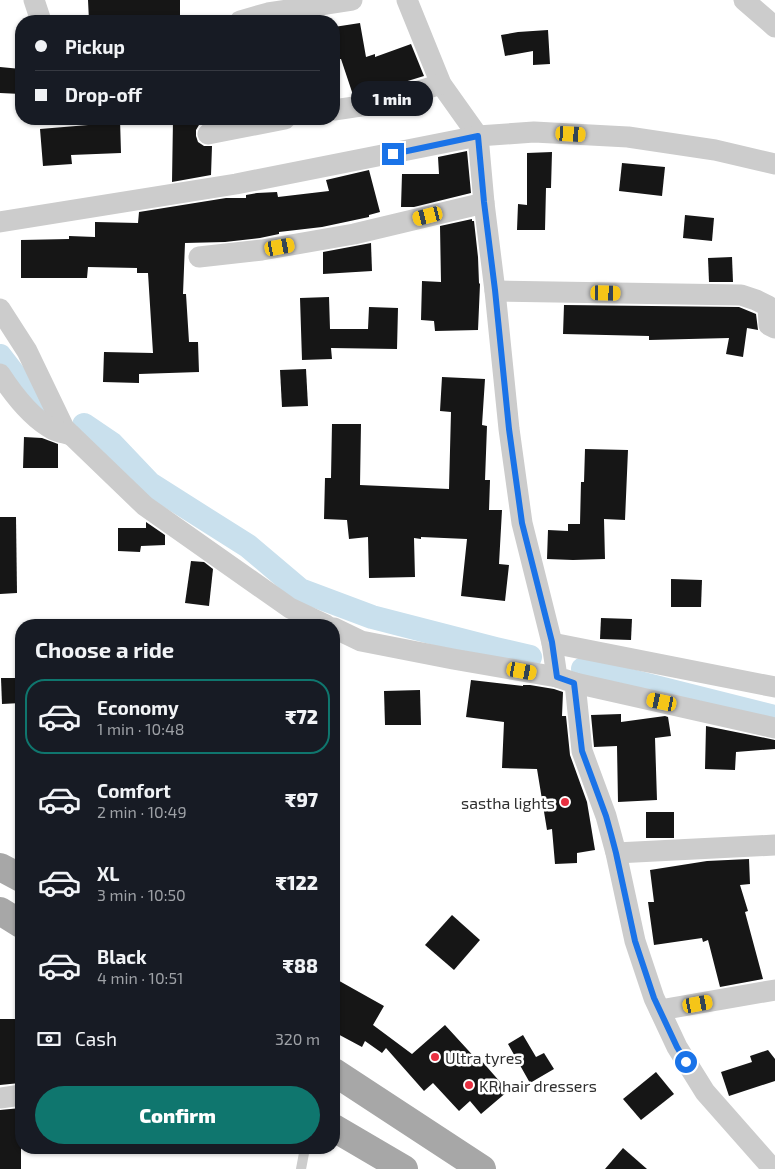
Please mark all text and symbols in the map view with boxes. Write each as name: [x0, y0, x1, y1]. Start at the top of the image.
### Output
text: Pickup: [65, 35, 125, 58]
callout: 1 min: [352, 82, 434, 116]
text: Drop-off: [65, 83, 142, 106]
text: 1 min: [372, 89, 412, 108]
car: [555, 126, 586, 142]
route end: [382, 143, 404, 165]
car: [411, 205, 444, 227]
car: [263, 237, 296, 257]
car: [590, 285, 621, 301]
text: Choose a ride: [35, 636, 174, 662]
car: [505, 661, 538, 681]
car: [645, 692, 678, 712]
icon: car: [37, 694, 82, 739]
text: Economy: [97, 696, 179, 719]
text: ₹72: [285, 705, 318, 728]
text: 1 min · 10:48: [97, 719, 184, 738]
icon: car: [37, 777, 82, 822]
text: Comfort: [97, 779, 171, 802]
text: ₹97: [285, 788, 318, 811]
place label: sastha lights: [461, 793, 555, 812]
marker: sastha lights: [559, 796, 571, 808]
text: 2 min · 10:49: [97, 802, 187, 821]
icon: car: [37, 860, 82, 905]
text: XL: [97, 862, 119, 885]
text: ₹122: [276, 871, 318, 894]
text: 3 min · 10:50: [97, 885, 186, 904]
icon: car: [37, 943, 82, 988]
text: Black: [97, 945, 147, 968]
text: ₹88: [283, 954, 318, 977]
text: 4 min · 10:51: [97, 968, 183, 987]
car: [681, 994, 714, 1014]
icon: cash: [35, 1025, 63, 1053]
text: Cash: [75, 1027, 117, 1050]
text: 320 m: [275, 1029, 320, 1048]
place label: Ultra tyres: [445, 1048, 522, 1067]
marker: Ultra tyres: [429, 1051, 441, 1063]
route start: [675, 1051, 697, 1073]
place label: KR hair dressers: [479, 1076, 597, 1095]
marker: KR hair dressers: [463, 1079, 475, 1091]
button: Confirm: [35, 1086, 320, 1144]

